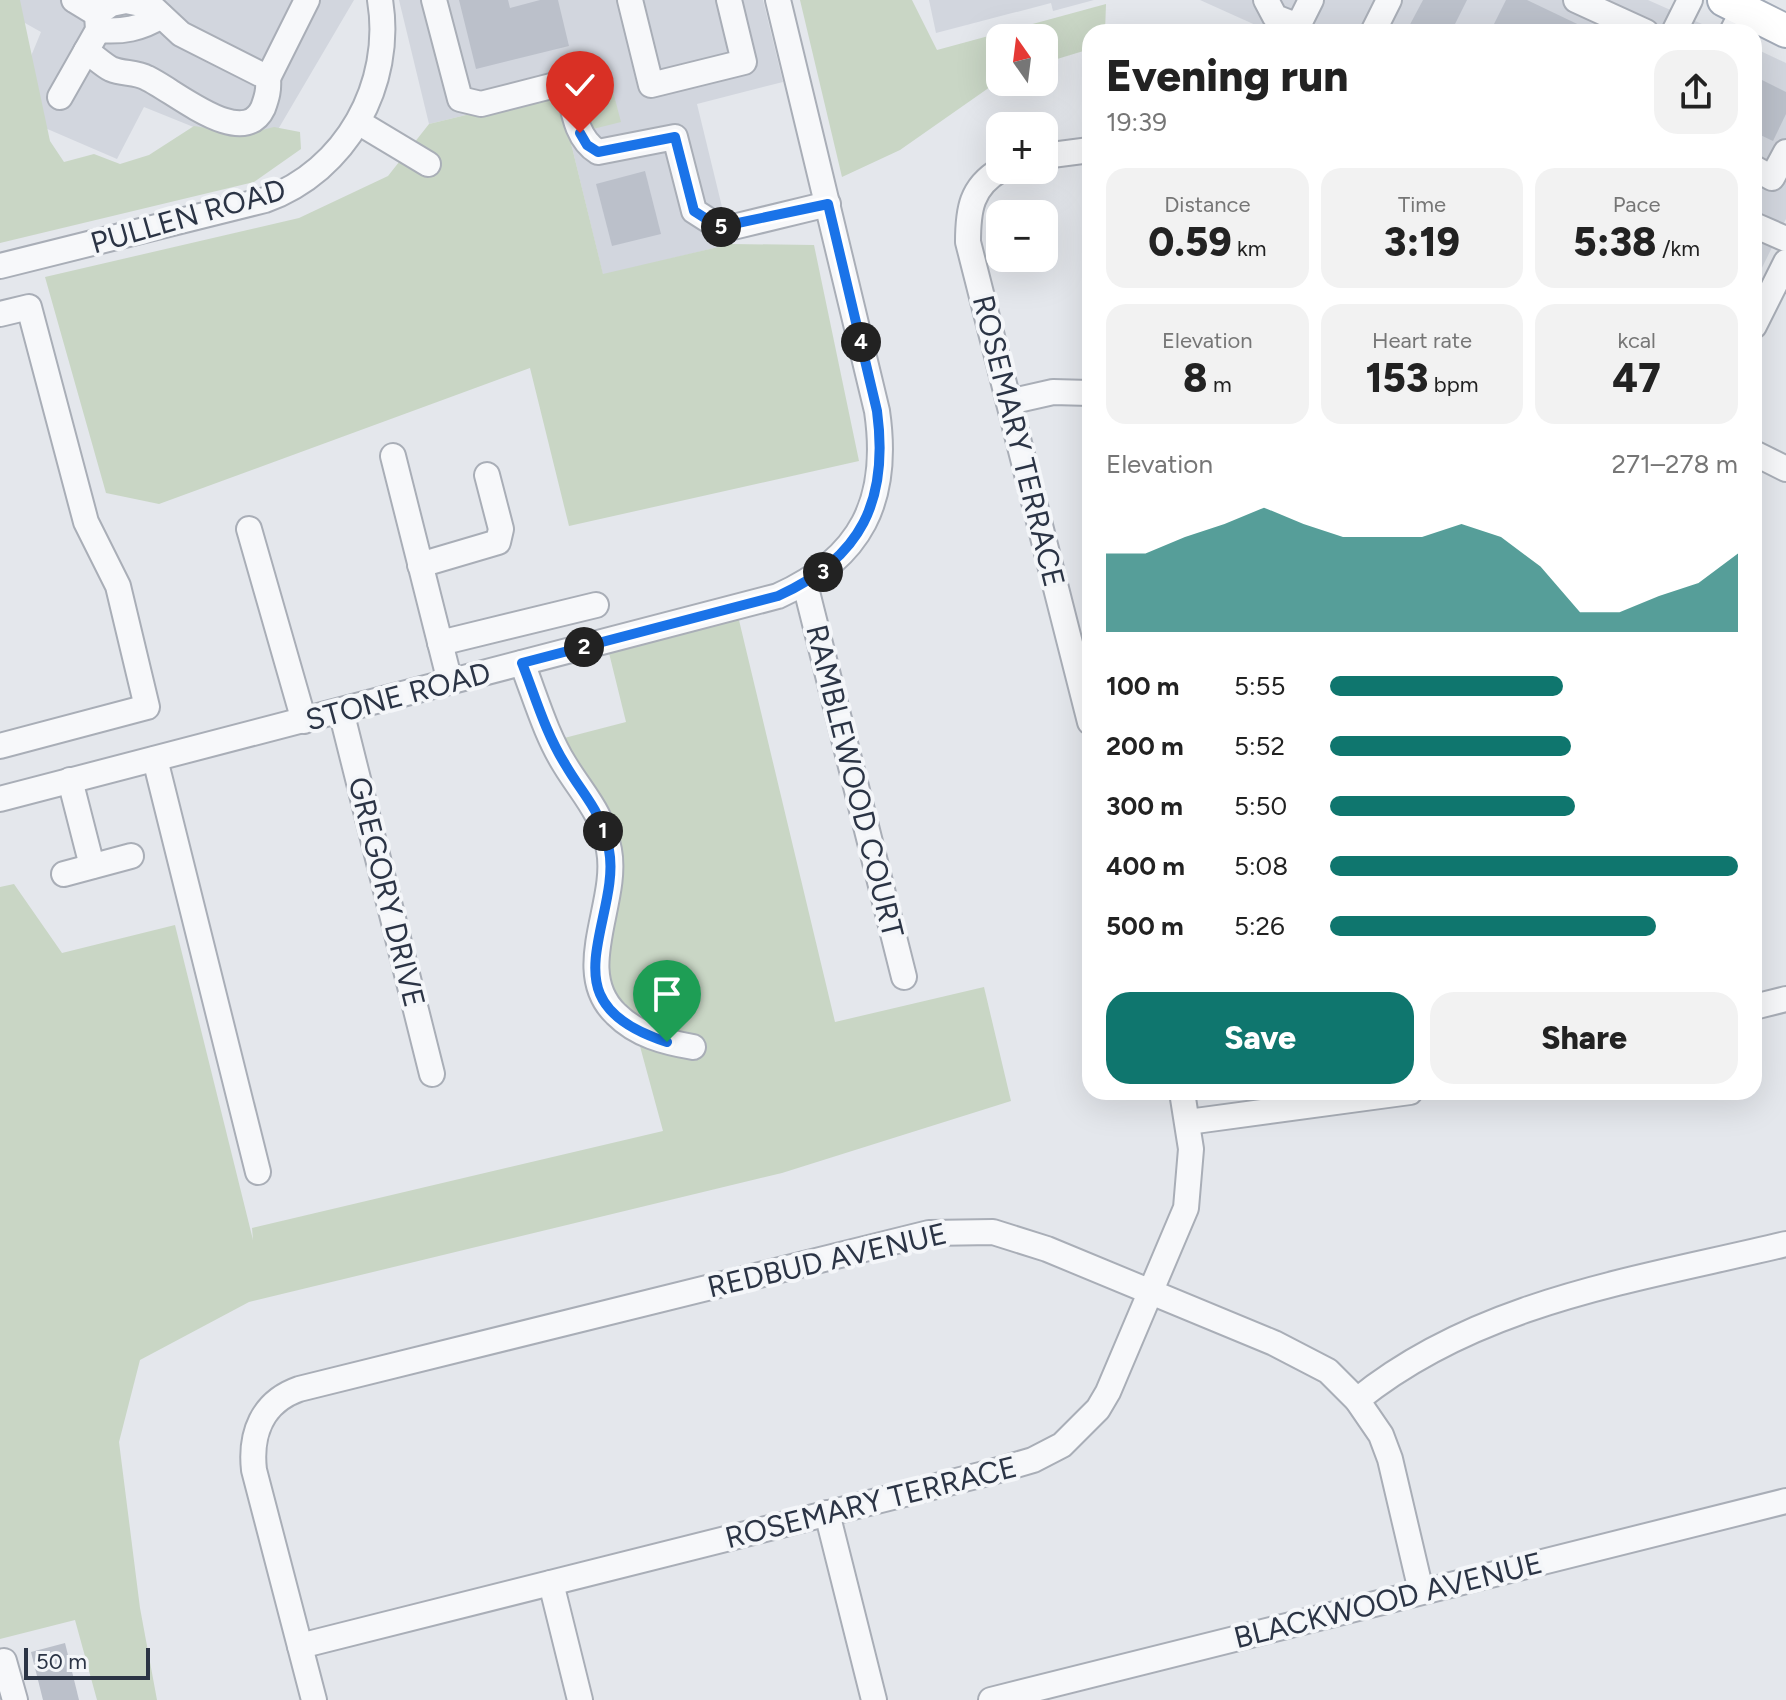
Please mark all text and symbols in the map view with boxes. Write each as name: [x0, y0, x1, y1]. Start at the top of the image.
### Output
north arrow: [986, 24, 1058, 96]
map controls: [986, 24, 1058, 272]
text: Evening run: [1106, 49, 1348, 102]
button: share: [1654, 50, 1738, 134]
pin: [546, 51, 614, 133]
icon: check: [558, 63, 602, 107]
text: 19:39: [1106, 106, 1167, 138]
button: +: [986, 112, 1058, 184]
street label: PULLEN ROAD: [86, 170, 290, 262]
text: Distance: [1164, 191, 1250, 218]
text: Time: [1398, 191, 1446, 218]
text: Pace: [1613, 191, 1660, 218]
button: −: [986, 200, 1058, 272]
pin: 5: [701, 207, 741, 247]
text: 5: [715, 213, 727, 240]
text: 0.59: [1148, 218, 1232, 266]
text: 3:19: [1384, 218, 1460, 266]
text: 5:38: [1573, 218, 1657, 266]
text: km: [1232, 235, 1267, 262]
text: /km: [1657, 235, 1700, 262]
street label: ROSEMARY TERRACE: [965, 291, 1073, 591]
pin: 4: [841, 322, 881, 362]
text: Elevation: [1162, 327, 1253, 354]
text: Heart rate: [1372, 327, 1472, 354]
text: kcal: [1617, 327, 1656, 354]
text: 4: [854, 328, 868, 355]
text: 8: [1183, 354, 1207, 402]
text: 153: [1366, 354, 1428, 402]
text: 47: [1613, 354, 1661, 402]
text: m: [1207, 371, 1232, 398]
text: bpm: [1428, 371, 1478, 398]
text: Elevation: [1106, 448, 1213, 480]
text: 271–278 m: [1611, 448, 1738, 480]
pin: 3: [803, 552, 843, 592]
text: 3: [817, 558, 829, 585]
street label: RAMBLEWOOD COURT: [798, 621, 912, 942]
pin: 2: [564, 627, 604, 667]
text: 2: [578, 633, 590, 660]
street label: STONE ROAD: [302, 654, 494, 738]
text: 100 m: [1106, 670, 1180, 702]
text: 5:55: [1234, 670, 1285, 702]
text: 200 m: [1106, 730, 1184, 762]
text: 5:52: [1234, 730, 1285, 762]
street label: GREGORY DRIVE: [341, 773, 433, 1011]
text: 300 m: [1106, 790, 1183, 822]
text: 5:50: [1234, 790, 1287, 822]
pin: 1: [583, 811, 623, 851]
text: 1: [598, 817, 608, 844]
text: 400 m: [1106, 850, 1185, 882]
text: 5:08: [1234, 850, 1288, 882]
text: 500 m: [1106, 910, 1184, 942]
text: 5:26: [1234, 910, 1285, 942]
pin: [633, 960, 701, 1042]
icon: arrive: [645, 972, 689, 1016]
button: Save: [1106, 992, 1414, 1084]
button: Share: [1430, 992, 1738, 1084]
street label: REDBUD AVENUE: [704, 1214, 950, 1306]
street label: ROSEMARY TERRACE: [721, 1448, 1021, 1556]
street label: BLACKWOOD AVENUE: [1230, 1544, 1546, 1656]
scale bar: [24, 1644, 150, 1680]
text: 50 m: [36, 1648, 87, 1675]

